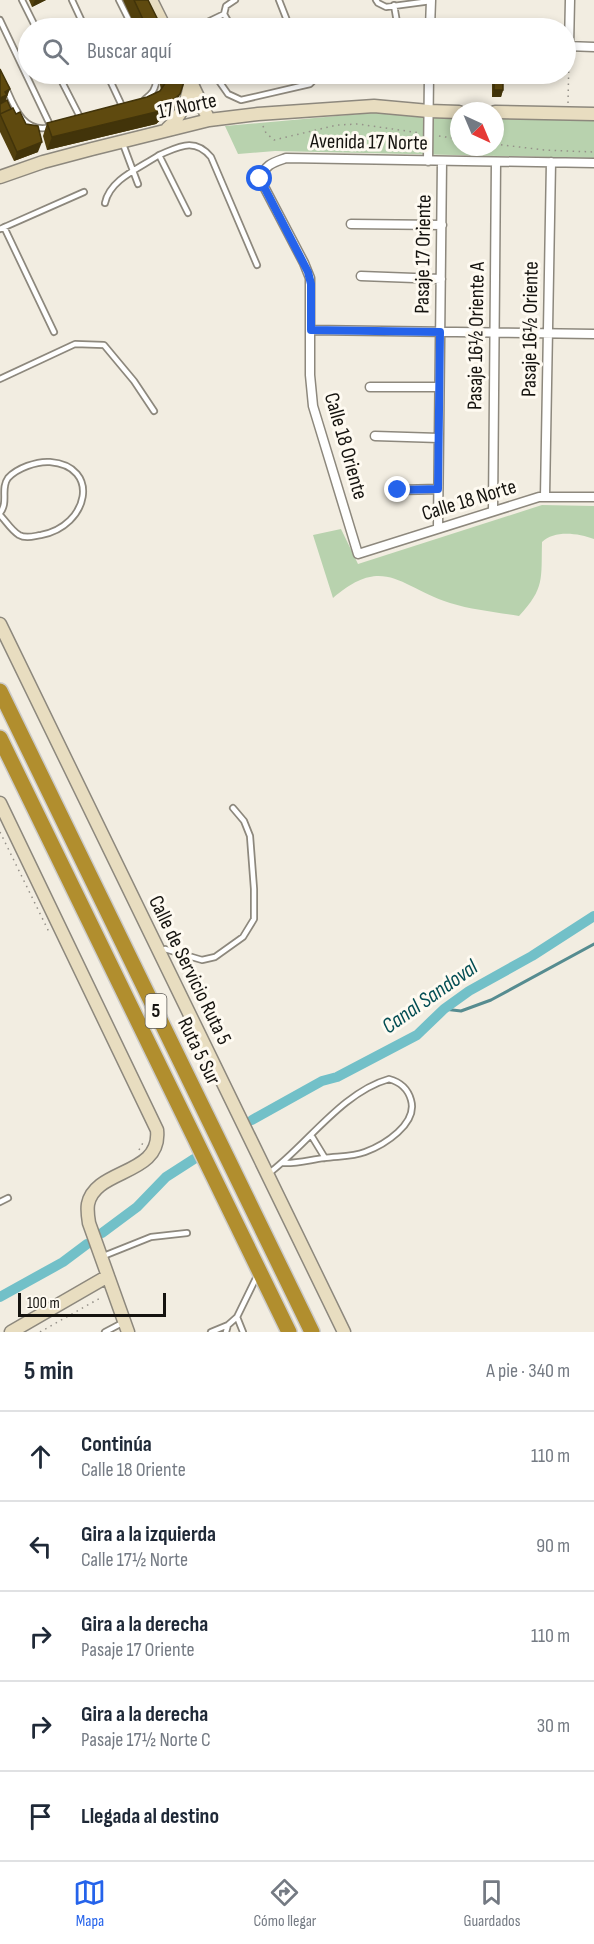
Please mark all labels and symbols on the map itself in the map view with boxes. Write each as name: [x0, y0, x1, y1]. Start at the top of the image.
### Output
street label: 17 Norte: [155, 88, 219, 124]
north arrow: [450, 102, 504, 156]
street label: Avenida 17 Norte: [309, 128, 428, 156]
route start: [246, 165, 272, 191]
street label: Pasaje 17 Oriente: [409, 194, 437, 314]
street label: Pasaje 16½ Oriente A: [462, 261, 490, 410]
street label: Pasaje 16½ Oriente: [516, 261, 544, 397]
street label: Calle 18 Oriente: [319, 390, 373, 502]
street label: Calle 18 Norte: [419, 474, 519, 526]
route end: [384, 476, 410, 502]
street label: Calle de Servicio Ruta 5: [143, 891, 237, 1049]
water label: Canal Sandoval: [377, 954, 484, 1040]
road number: 5: [146, 994, 166, 1028]
street label: Ruta 5 Sur: [172, 1013, 226, 1089]
scale bar: [18, 1290, 166, 1318]

